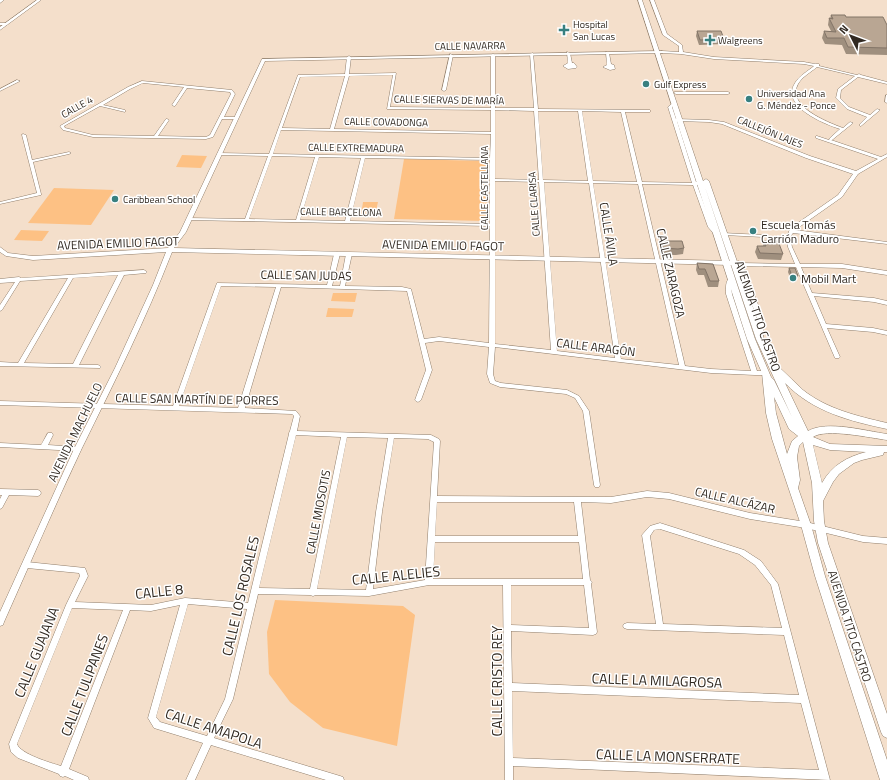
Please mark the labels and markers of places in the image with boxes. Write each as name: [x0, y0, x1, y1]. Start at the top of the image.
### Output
place label: Hospital San Lucas: [573, 17, 615, 44]
marker: Hospital San Lucas: [558, 24, 570, 36]
place label: Walgreens: [718, 33, 763, 48]
marker: Walgreens: [705, 35, 715, 45]
place label: Gulf Express: [654, 77, 707, 92]
marker: Gulf Express: [641, 79, 651, 89]
place label: Universidad Ana G. Méndez - Ponce: [757, 86, 836, 113]
marker: Universidad Ana G. Méndez - Ponce: [744, 94, 754, 104]
place label: Caribbean School: [123, 192, 195, 207]
marker: Caribbean School: [110, 194, 120, 204]
place label: Escuela Tomás Carrión Maduro: [761, 215, 839, 248]
marker: Escuela Tomás Carrión Maduro: [748, 226, 758, 236]
place label: Mobil Mart: [801, 269, 857, 288]
marker: Mobil Mart: [788, 273, 798, 283]

